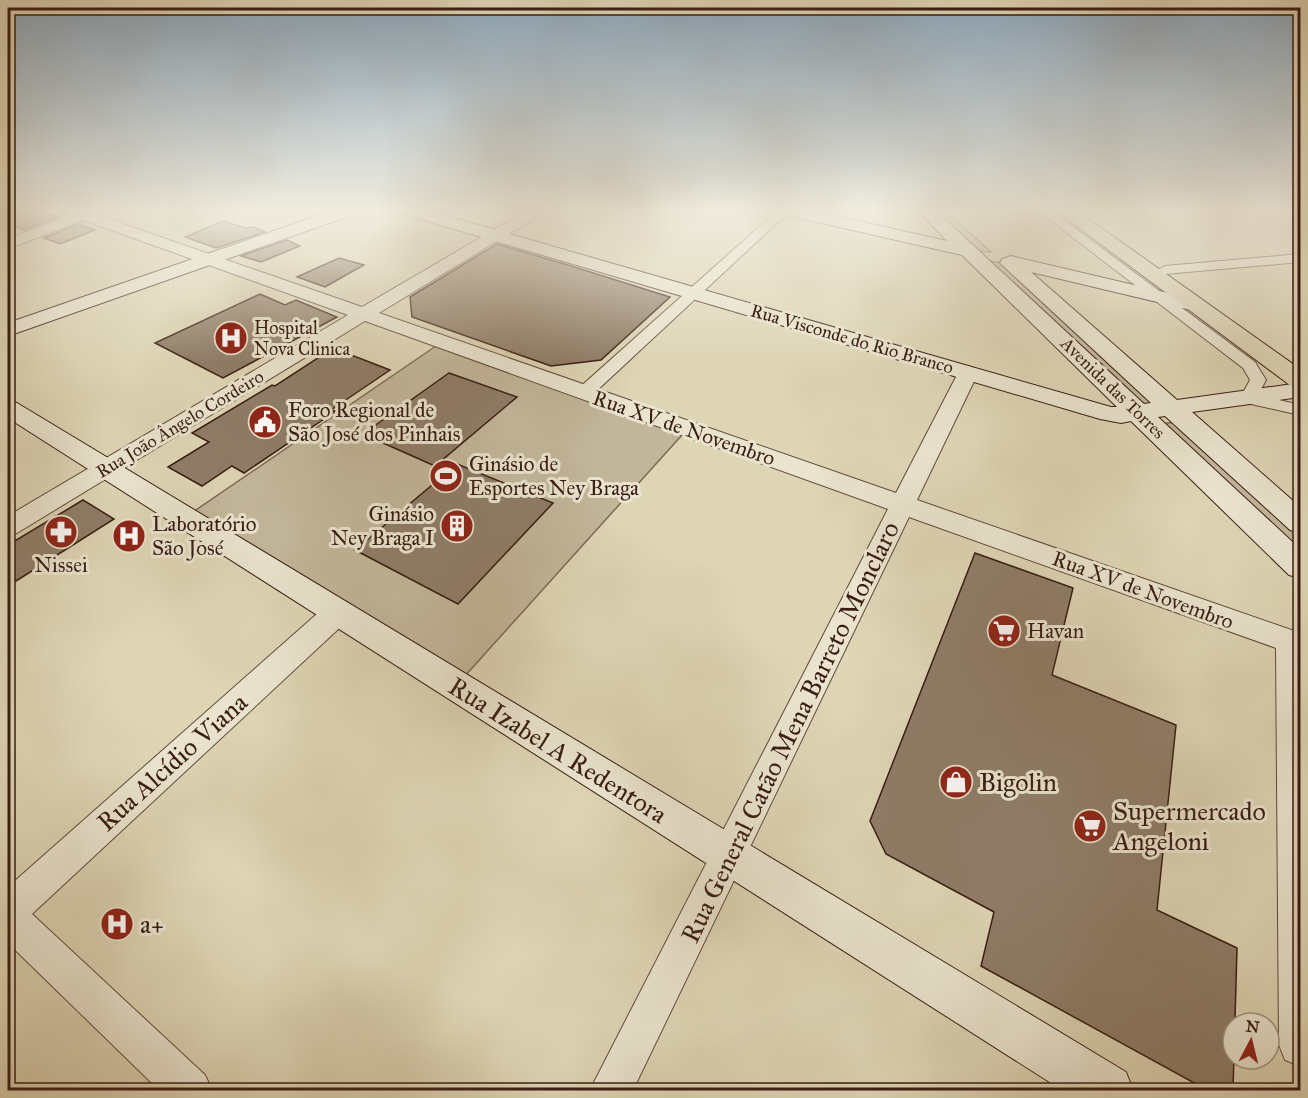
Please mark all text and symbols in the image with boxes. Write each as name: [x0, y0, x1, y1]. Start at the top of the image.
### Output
street label: Rua Visconde do Rio Branco: [748, 299, 956, 379]
place label: Hospital Nova Clinica: [254, 317, 350, 360]
hospital icon: Hospital Nova Clinica: [213, 320, 249, 356]
street label: Avenida das Torres: [1055, 332, 1170, 443]
street label: Rua João Ângelo Cordeiro: [92, 364, 268, 484]
street label: Rua XV de Novembro: [589, 385, 779, 471]
place label: Foro Regional de São José dos Pinhais: [288, 397, 461, 447]
public building icon: Foro Regional de São José dos Pinhais: [247, 404, 283, 440]
place label: Ginásio de Esportes Ney Braga: [469, 451, 639, 501]
sports icon: Ginásio de Esportes Ney Braga: [428, 458, 464, 494]
place label: Ginásio Ney Braga I: [331, 501, 434, 551]
building icon: Ginásio Ney Braga I: [439, 508, 475, 544]
place label: Laboratório São José: [152, 511, 257, 561]
pharmacy icon: Nissei: [43, 514, 79, 550]
street label: Rua General Catão Mena Barreto Monclaro: [674, 516, 906, 948]
hospital icon: Laboratório São José: [111, 518, 147, 554]
street label: Rua XV de Novembro: [1049, 545, 1237, 635]
place label: Nissei: [34, 552, 88, 578]
supermarket icon: Havan: [986, 613, 1022, 649]
place label: Havan: [1027, 618, 1084, 644]
street label: Rua Izabel A Redentora: [443, 670, 673, 830]
street label: Rua Alcídio Viana: [90, 686, 254, 838]
shop icon: Bigolin: [938, 764, 974, 800]
place label: Bigolin: [979, 766, 1057, 798]
place label: Supermercado Angeloni: [1112, 795, 1266, 857]
supermarket icon: Supermercado Angeloni: [1072, 808, 1108, 844]
hospital icon: a+: [99, 906, 135, 942]
place label: a+: [140, 908, 164, 940]
north arrow: [1221, 1011, 1281, 1071]
text: N: [1245, 1016, 1261, 1037]

